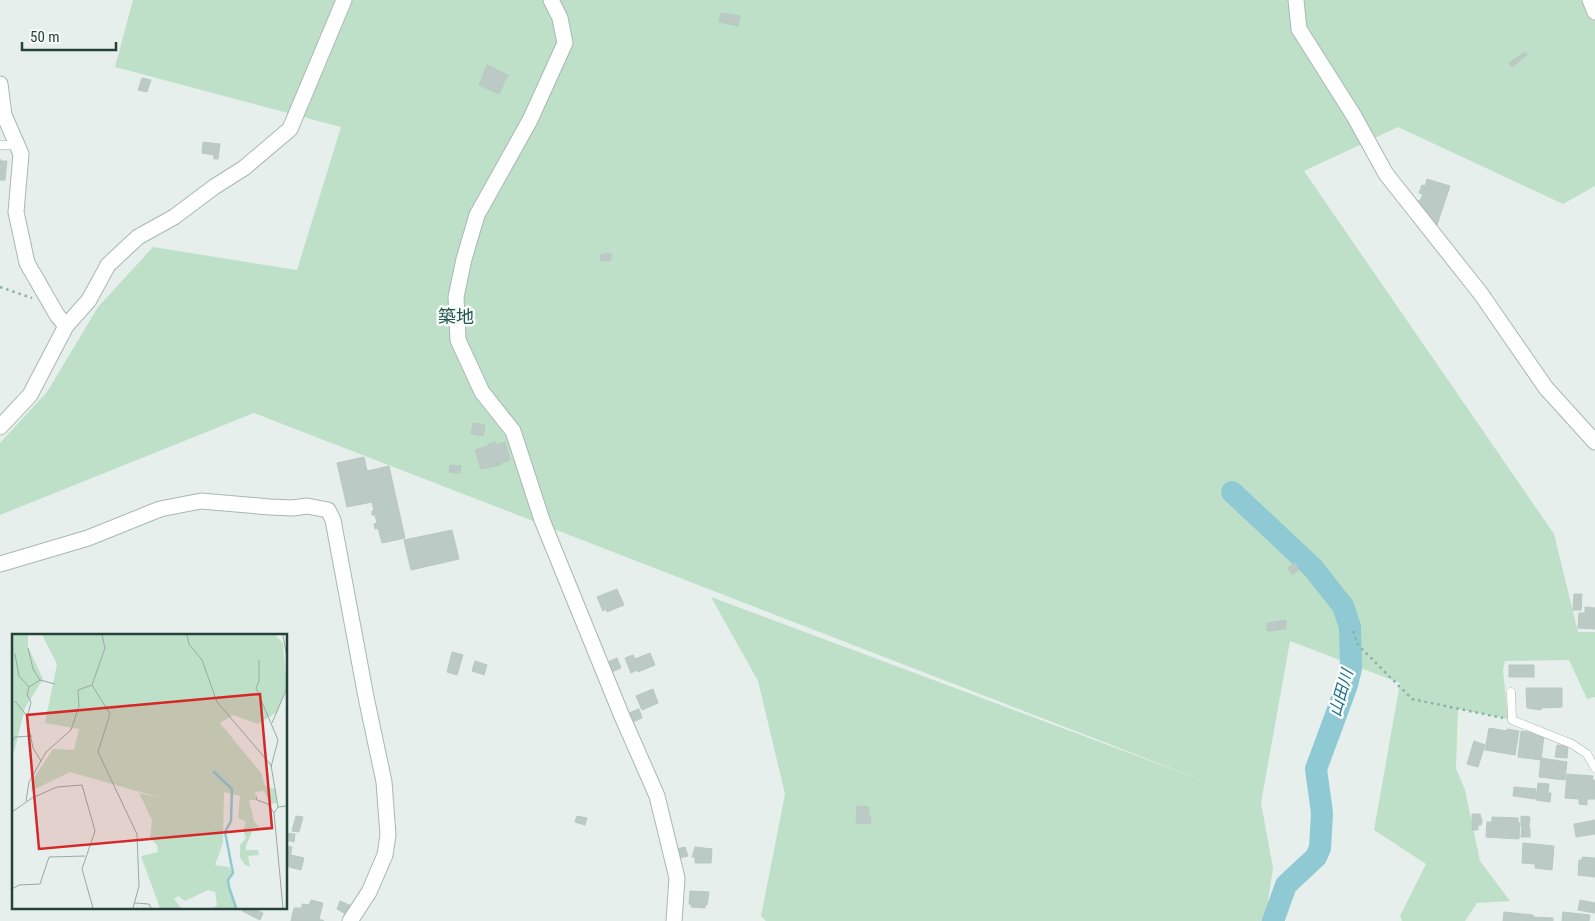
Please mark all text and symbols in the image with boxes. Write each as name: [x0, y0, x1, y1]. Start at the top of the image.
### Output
scale bar: [22, 20, 116, 52]
text: 50 m: [30, 28, 60, 46]
district label: 築地: [438, 306, 474, 327]
inset map: [12, 634, 288, 908]
water label: 山田川: [1325, 665, 1357, 719]

